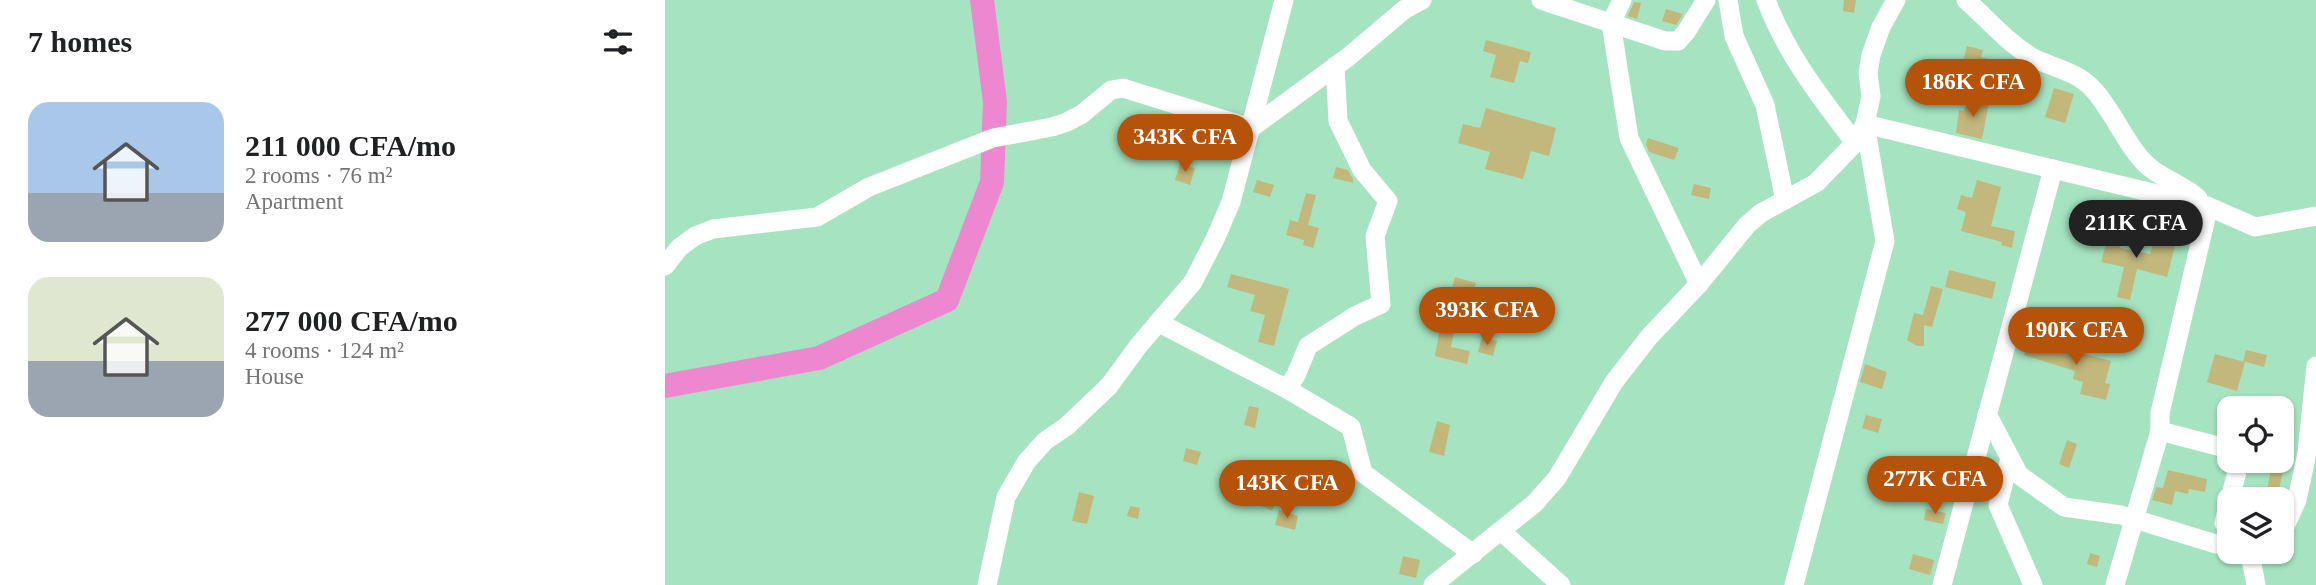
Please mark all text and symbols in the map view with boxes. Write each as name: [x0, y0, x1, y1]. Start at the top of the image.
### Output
icon: filters: [599, 23, 637, 61]
text: 7 homes: [28, 25, 132, 58]
pin: 186K CFA: [1901, 60, 2045, 119]
text: 186K CFA: [1921, 69, 2025, 94]
pin: 343K CFA: [1113, 114, 1257, 174]
text: 343K CFA: [1133, 124, 1237, 149]
text: 211 000 CFA/mo: [245, 129, 456, 162]
icon: home: [84, 130, 168, 214]
text: 2 rooms · 76 m²: [245, 163, 392, 188]
text: Apartment: [245, 189, 343, 214]
pin: 211K CFA: [2064, 201, 2208, 260]
text: 211K CFA: [2085, 210, 2187, 235]
pin: 393K CFA: [1415, 288, 1559, 347]
text: 393K CFA: [1435, 297, 1539, 322]
text: 277 000 CFA/mo: [245, 304, 458, 337]
icon: home: [84, 305, 168, 389]
pin: 190K CFA: [2004, 308, 2148, 367]
text: 190K CFA: [2024, 317, 2128, 342]
text: 4 rooms · 124 m²: [245, 338, 404, 363]
text: House: [245, 364, 304, 389]
map controls: [2217, 396, 2294, 564]
button: locate: [2217, 396, 2294, 473]
pin: 277K CFA: [1863, 456, 2007, 516]
pin: 143K CFA: [1215, 461, 1359, 520]
text: 277K CFA: [1883, 466, 1987, 491]
text: 143K CFA: [1235, 470, 1339, 495]
button: layers: [2217, 487, 2294, 564]

